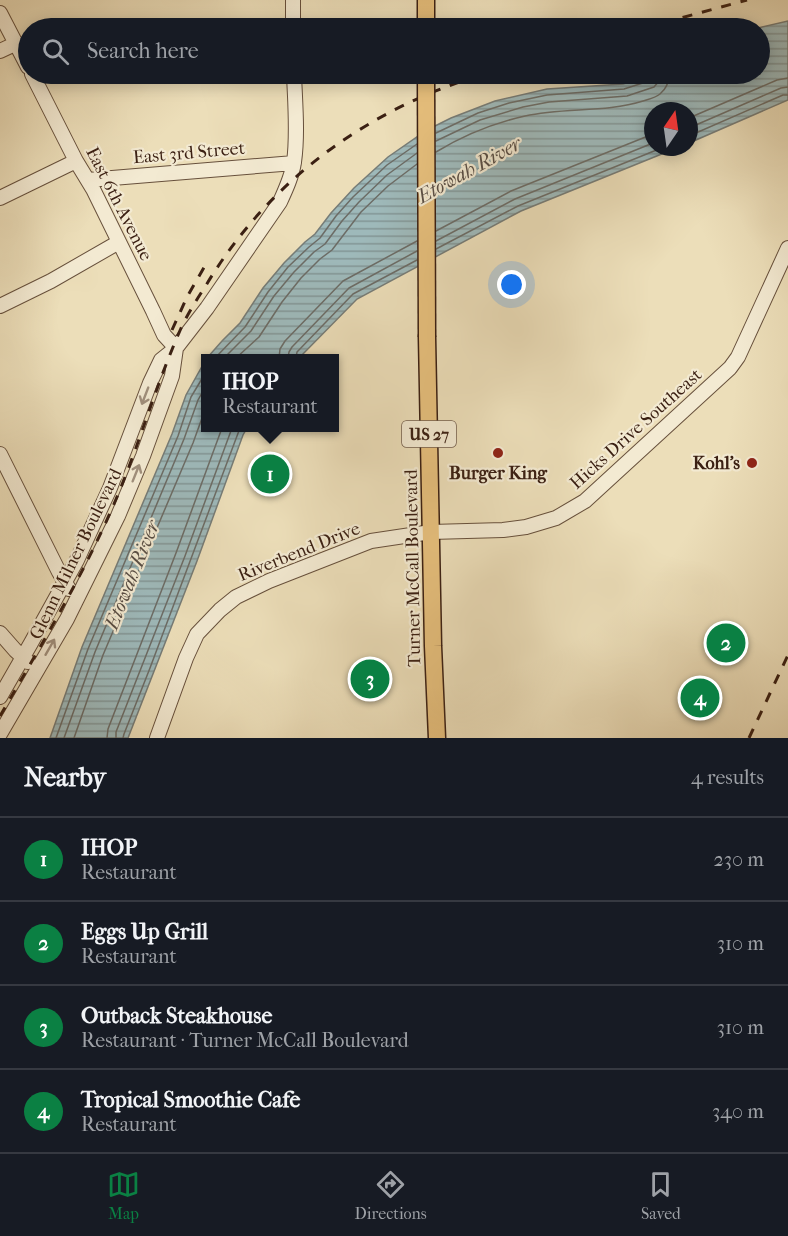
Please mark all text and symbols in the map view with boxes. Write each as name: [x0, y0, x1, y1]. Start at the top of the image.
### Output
search box: [18, 18, 770, 84]
icon: search: [39, 35, 72, 68]
text: Search here: [87, 38, 199, 64]
north arrow: [644, 102, 698, 156]
water label: Etowah River: [412, 131, 527, 208]
street label: East 3rd Street: [132, 138, 246, 168]
street label: East 6th Avenue: [81, 144, 157, 264]
your location: [497, 270, 526, 299]
popup: [201, 354, 339, 432]
street label: Hicks Drive Southeast: [566, 364, 707, 494]
text: IHOP: [222, 369, 278, 395]
one-way arrow: [139, 386, 150, 405]
text: Restaurant: [222, 395, 318, 418]
road number: US 27: [402, 421, 456, 447]
marker: Burger King: [491, 446, 505, 460]
pin: 1: [250, 452, 290, 496]
place label: Kohl's: [693, 453, 740, 474]
marker: Kohl's: [745, 456, 759, 470]
place label: Burger King: [449, 463, 548, 484]
one-way arrow: [131, 464, 142, 482]
street label: Glenn Milner Boulevard: [25, 465, 127, 643]
street label: Turner McCall Boulevard: [401, 469, 425, 667]
water label: Etowah River: [99, 515, 165, 634]
street label: Riverbend Drive: [235, 518, 363, 586]
pin: 2: [706, 620, 746, 666]
one-way arrow: [44, 639, 56, 656]
pin: 3: [350, 656, 389, 702]
pin: 4: [680, 676, 720, 720]
text: Nearby: [24, 762, 106, 793]
text: 4 results: [691, 766, 764, 789]
text: IHOP: [81, 835, 137, 861]
text: 1: [40, 848, 47, 871]
text: 230 m: [714, 848, 764, 871]
text: Restaurant: [81, 861, 177, 884]
text: Eggs Up Grill: [81, 919, 208, 945]
text: 2: [38, 932, 49, 955]
text: 310 m: [717, 932, 764, 955]
text: Restaurant: [81, 945, 177, 968]
text: Outback Steakhouse: [81, 1003, 272, 1029]
text: 3: [39, 1016, 48, 1039]
text: 310 m: [717, 1016, 764, 1039]
text: Restaurant · Turner McCall Boulevard: [81, 1029, 409, 1052]
text: Tropical Smoothie Cafe: [81, 1087, 300, 1113]
text: 4: [38, 1100, 49, 1123]
text: 340 m: [712, 1100, 764, 1123]
text: Restaurant: [81, 1113, 177, 1136]
tab: Map: [107, 1168, 140, 1223]
tab: Directions: [355, 1168, 427, 1223]
tab: Saved: [641, 1168, 681, 1223]

